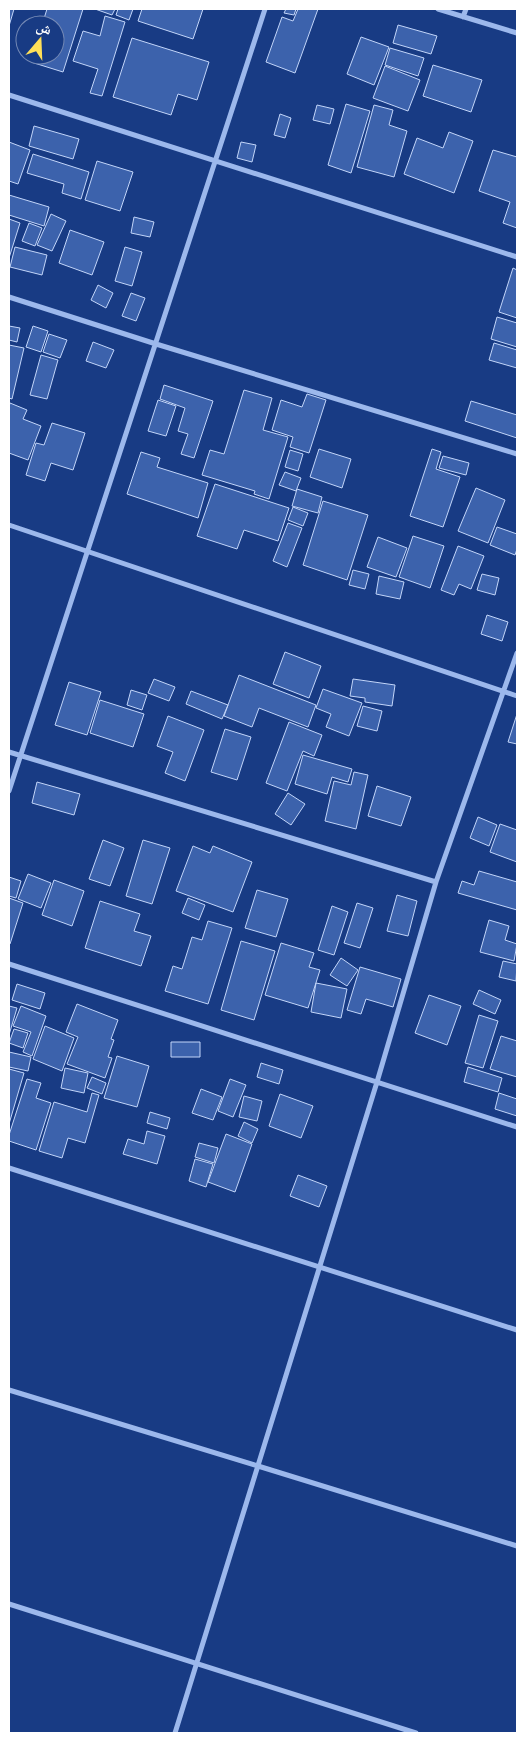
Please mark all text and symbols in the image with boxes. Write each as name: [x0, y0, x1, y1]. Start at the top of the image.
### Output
north arrow: [15, 15, 65, 65]
text: ش: [34, 17, 54, 39]

